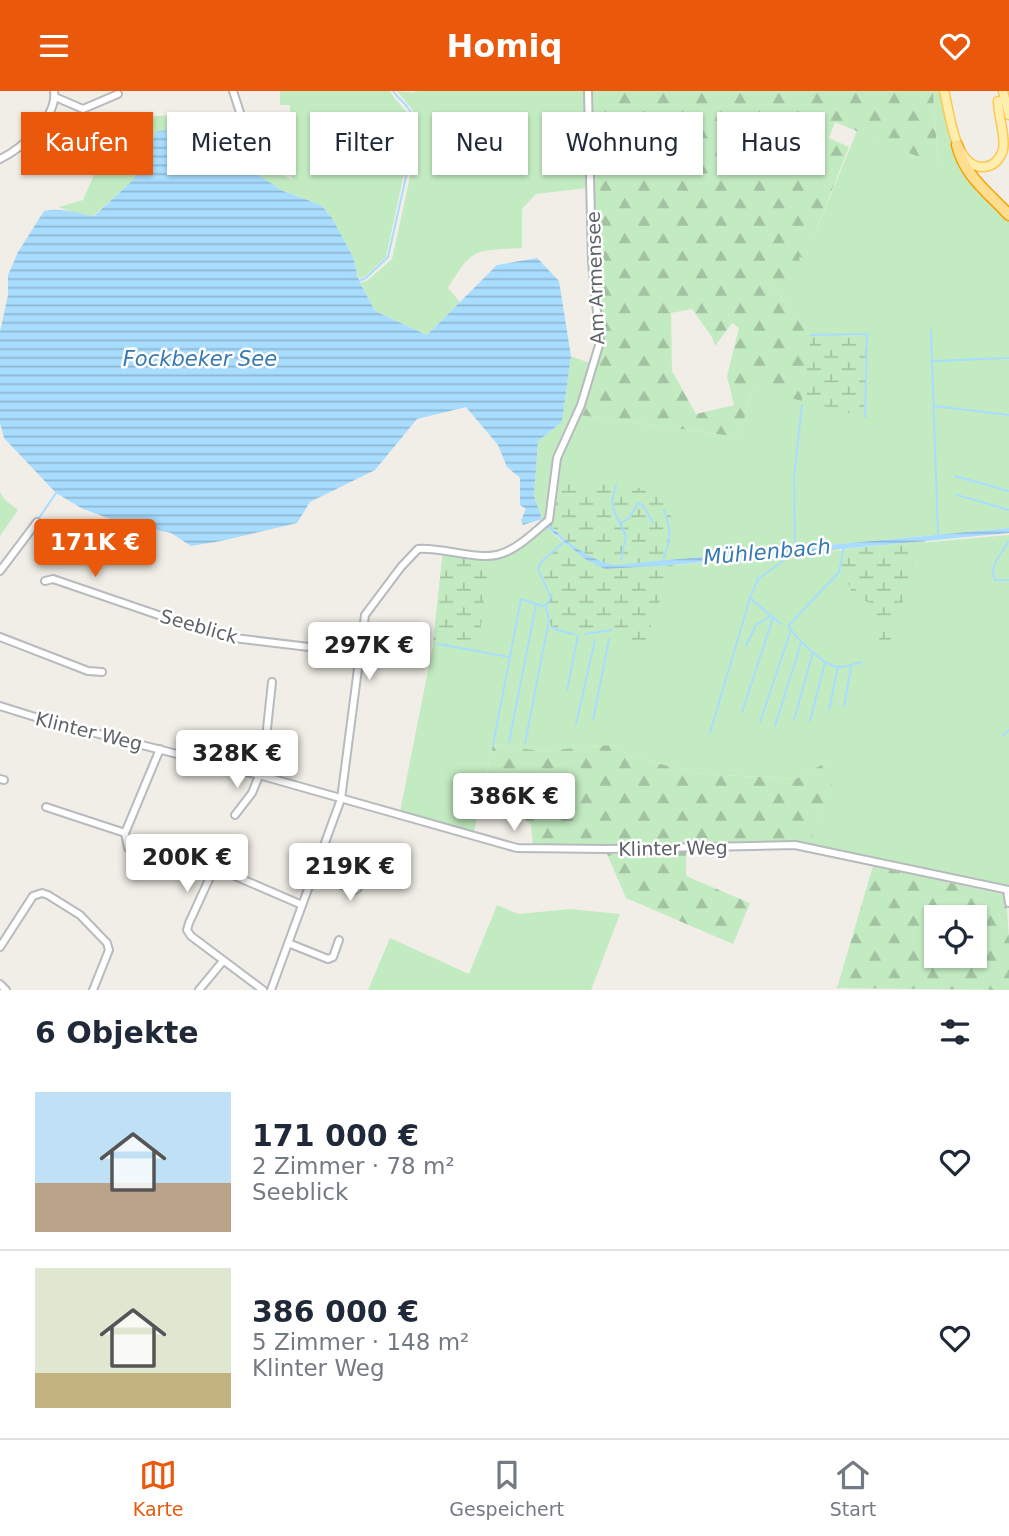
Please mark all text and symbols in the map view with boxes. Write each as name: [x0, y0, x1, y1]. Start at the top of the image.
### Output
icon: menu: [35, 27, 73, 65]
text: Homiq: [447, 27, 562, 65]
icon: heart: [936, 27, 974, 65]
chip: Kaufen: [21, 112, 153, 175]
chip: Mieten: [167, 112, 296, 175]
chip: Filter: [310, 112, 418, 175]
chip: Neu: [432, 112, 528, 175]
chip: Wohnung: [542, 112, 703, 175]
chip: Haus: [717, 112, 825, 175]
street label: Am Armensee: [582, 211, 608, 345]
water label: Fockbeker See: [123, 347, 277, 371]
pin: 171K €: [38, 519, 152, 579]
text: 171K €: [50, 529, 140, 555]
water label: Mühlenbach: [702, 534, 832, 570]
street label: Seeblick: [158, 604, 240, 648]
pin: 297K €: [312, 623, 426, 682]
text: 297K €: [324, 632, 414, 658]
street label: Klinter Weg: [33, 707, 145, 755]
pin: 328K €: [180, 731, 294, 790]
text: 328K €: [192, 740, 282, 766]
pin: 386K €: [457, 773, 571, 833]
text: 386K €: [469, 783, 559, 809]
pin: 200K €: [130, 835, 244, 894]
street label: Klinter Weg: [618, 836, 728, 860]
pin: 219K €: [293, 843, 407, 903]
text: 200K €: [142, 844, 232, 870]
text: 219K €: [305, 853, 395, 879]
map controls: [924, 905, 987, 968]
button: locate: [924, 905, 987, 968]
icon: filters: [936, 1013, 974, 1051]
text: 6 Objekte: [35, 1015, 199, 1050]
text: 171 000 €: [252, 1118, 419, 1153]
icon: home: [91, 1120, 175, 1204]
icon: heart: [936, 1143, 974, 1181]
text: 2 Zimmer · 78 m²: [252, 1153, 455, 1179]
text: Seeblick: [252, 1179, 348, 1205]
text: 386 000 €: [252, 1294, 419, 1329]
icon: home: [91, 1296, 175, 1380]
icon: heart: [936, 1319, 974, 1357]
text: 5 Zimmer · 148 m²: [252, 1329, 469, 1355]
text: Klinter Weg: [252, 1355, 385, 1381]
tab: Karte: [133, 1456, 184, 1520]
tab: Gespeichert: [449, 1456, 564, 1520]
tab: Start: [830, 1456, 876, 1520]

